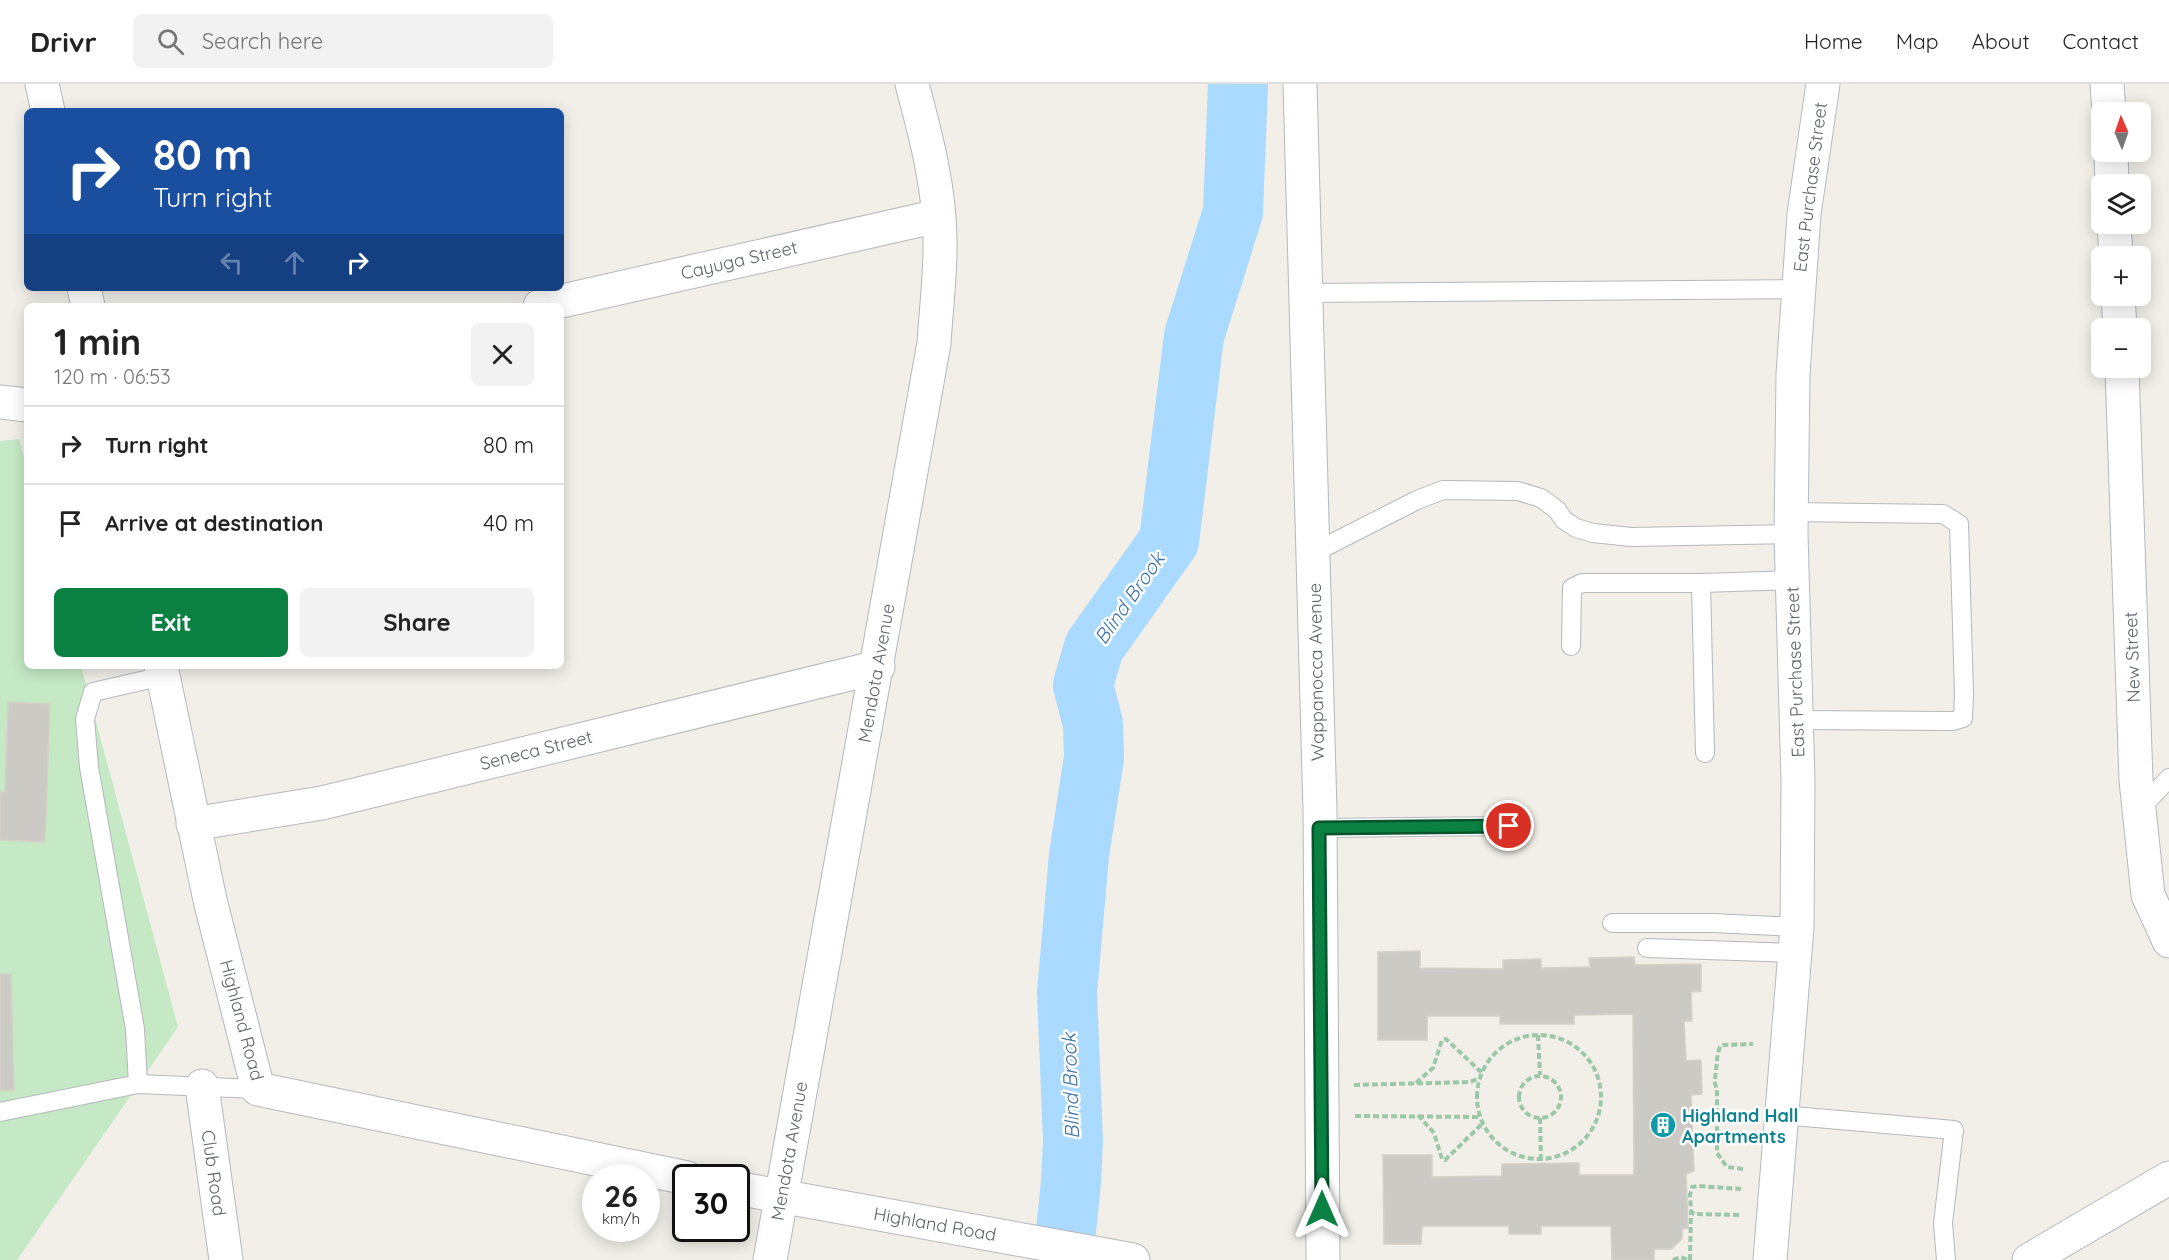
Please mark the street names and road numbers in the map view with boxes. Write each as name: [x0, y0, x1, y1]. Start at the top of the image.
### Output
street label: East Purchase Street: [1788, 101, 1832, 273]
street label: Cayuga Street: [678, 235, 800, 285]
street label: Wappanocca Avenue: [1303, 583, 1329, 761]
street label: East Purchase Street: [1781, 586, 1809, 758]
street label: Mendota Avenue: [852, 602, 900, 744]
street label: New Street: [2119, 611, 2145, 703]
street label: Seneca Street: [477, 725, 595, 775]
street label: Highland Road: [215, 957, 269, 1083]
street label: Mendota Avenue: [765, 1080, 813, 1222]
street label: Club Road: [197, 1129, 231, 1217]
street label: Highland Road: [872, 1202, 998, 1246]

